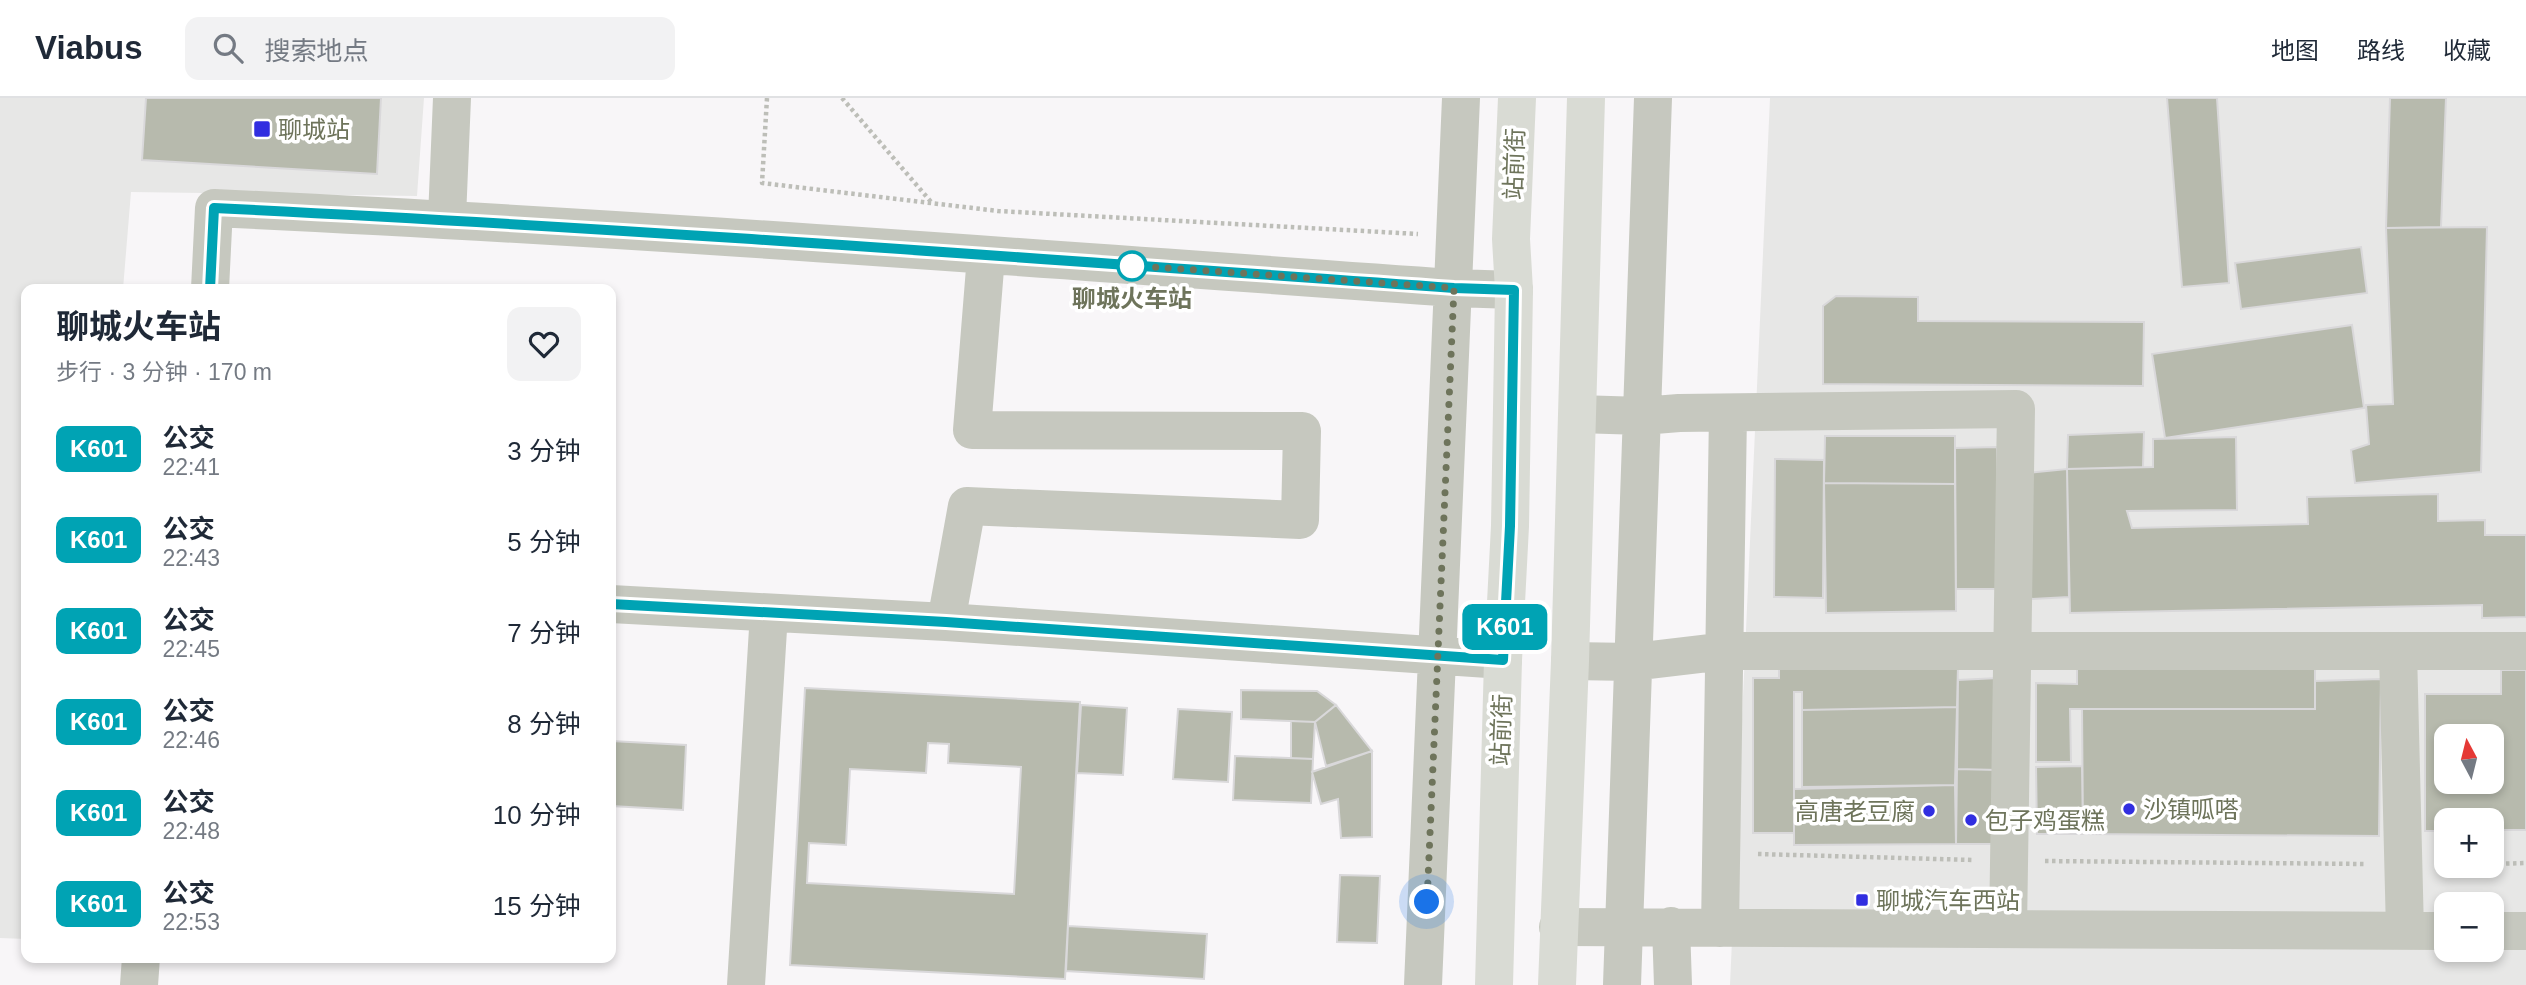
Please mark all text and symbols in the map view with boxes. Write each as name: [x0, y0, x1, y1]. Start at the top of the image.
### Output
search box: [185, 17, 675, 80]
text: Viabus: [35, 29, 143, 66]
icon: search: [209, 29, 247, 67]
text: 搜索地点: [265, 36, 369, 66]
text: 地图: [2271, 37, 2319, 64]
text: 路线: [2357, 37, 2405, 64]
text: 收藏: [2443, 37, 2491, 64]
place label: 聊城站: [278, 116, 350, 143]
marker: 聊城站: [252, 119, 272, 139]
street label: 站前街: [1499, 128, 1529, 200]
marker: 聊城火车站: [1117, 251, 1147, 281]
place label: 聊城火车站: [1072, 285, 1192, 312]
button: heart: [507, 307, 581, 381]
text: 聊城火车站: [56, 308, 221, 345]
text: 步行 · 3 分钟 · 170 m: [56, 359, 272, 385]
text: 公交: [162, 423, 214, 453]
text: K601: [70, 435, 127, 462]
text: 3 分钟: [507, 436, 581, 466]
text: 22:41: [162, 454, 220, 480]
text: 公交: [162, 514, 214, 544]
text: K601: [70, 526, 127, 553]
text: 5 分钟: [507, 527, 581, 557]
text: 22:43: [162, 545, 220, 571]
line badge: K601: [1456, 604, 1554, 650]
text: 公交: [162, 605, 214, 635]
text: K601: [1476, 613, 1534, 640]
text: K601: [70, 617, 127, 644]
text: 7 分钟: [507, 618, 581, 648]
text: 22:45: [162, 636, 220, 662]
street label: 站前街: [1486, 694, 1516, 766]
text: 公交: [162, 696, 214, 726]
text: K601: [70, 708, 127, 735]
text: 8 分钟: [507, 709, 581, 739]
north arrow: [2434, 724, 2504, 794]
map controls: [2434, 724, 2504, 962]
text: 22:46: [162, 727, 220, 753]
text: 公交: [162, 787, 214, 817]
place label: 沙镇呱嗒: [2143, 796, 2239, 823]
place label: 高唐老豆腐: [1795, 798, 1915, 825]
text: K601: [70, 799, 127, 826]
text: 10 分钟: [493, 800, 581, 830]
marker: 沙镇呱嗒: [2121, 801, 2137, 817]
marker: 高唐老豆腐: [1921, 803, 1937, 819]
place label: 包子鸡蛋糕: [1985, 807, 2105, 834]
button: +: [2434, 808, 2504, 878]
marker: 包子鸡蛋糕: [1963, 812, 1979, 828]
text: 22:48: [162, 818, 220, 844]
text: 公交: [162, 878, 214, 908]
your location: [1409, 884, 1444, 919]
place label: 聊城汽车西站: [1876, 887, 2020, 914]
text: K601: [70, 890, 127, 917]
text: 15 分钟: [493, 891, 581, 921]
marker: 聊城汽车西站: [1854, 892, 1870, 908]
button: −: [2434, 892, 2504, 962]
text: 22:53: [162, 909, 220, 935]

